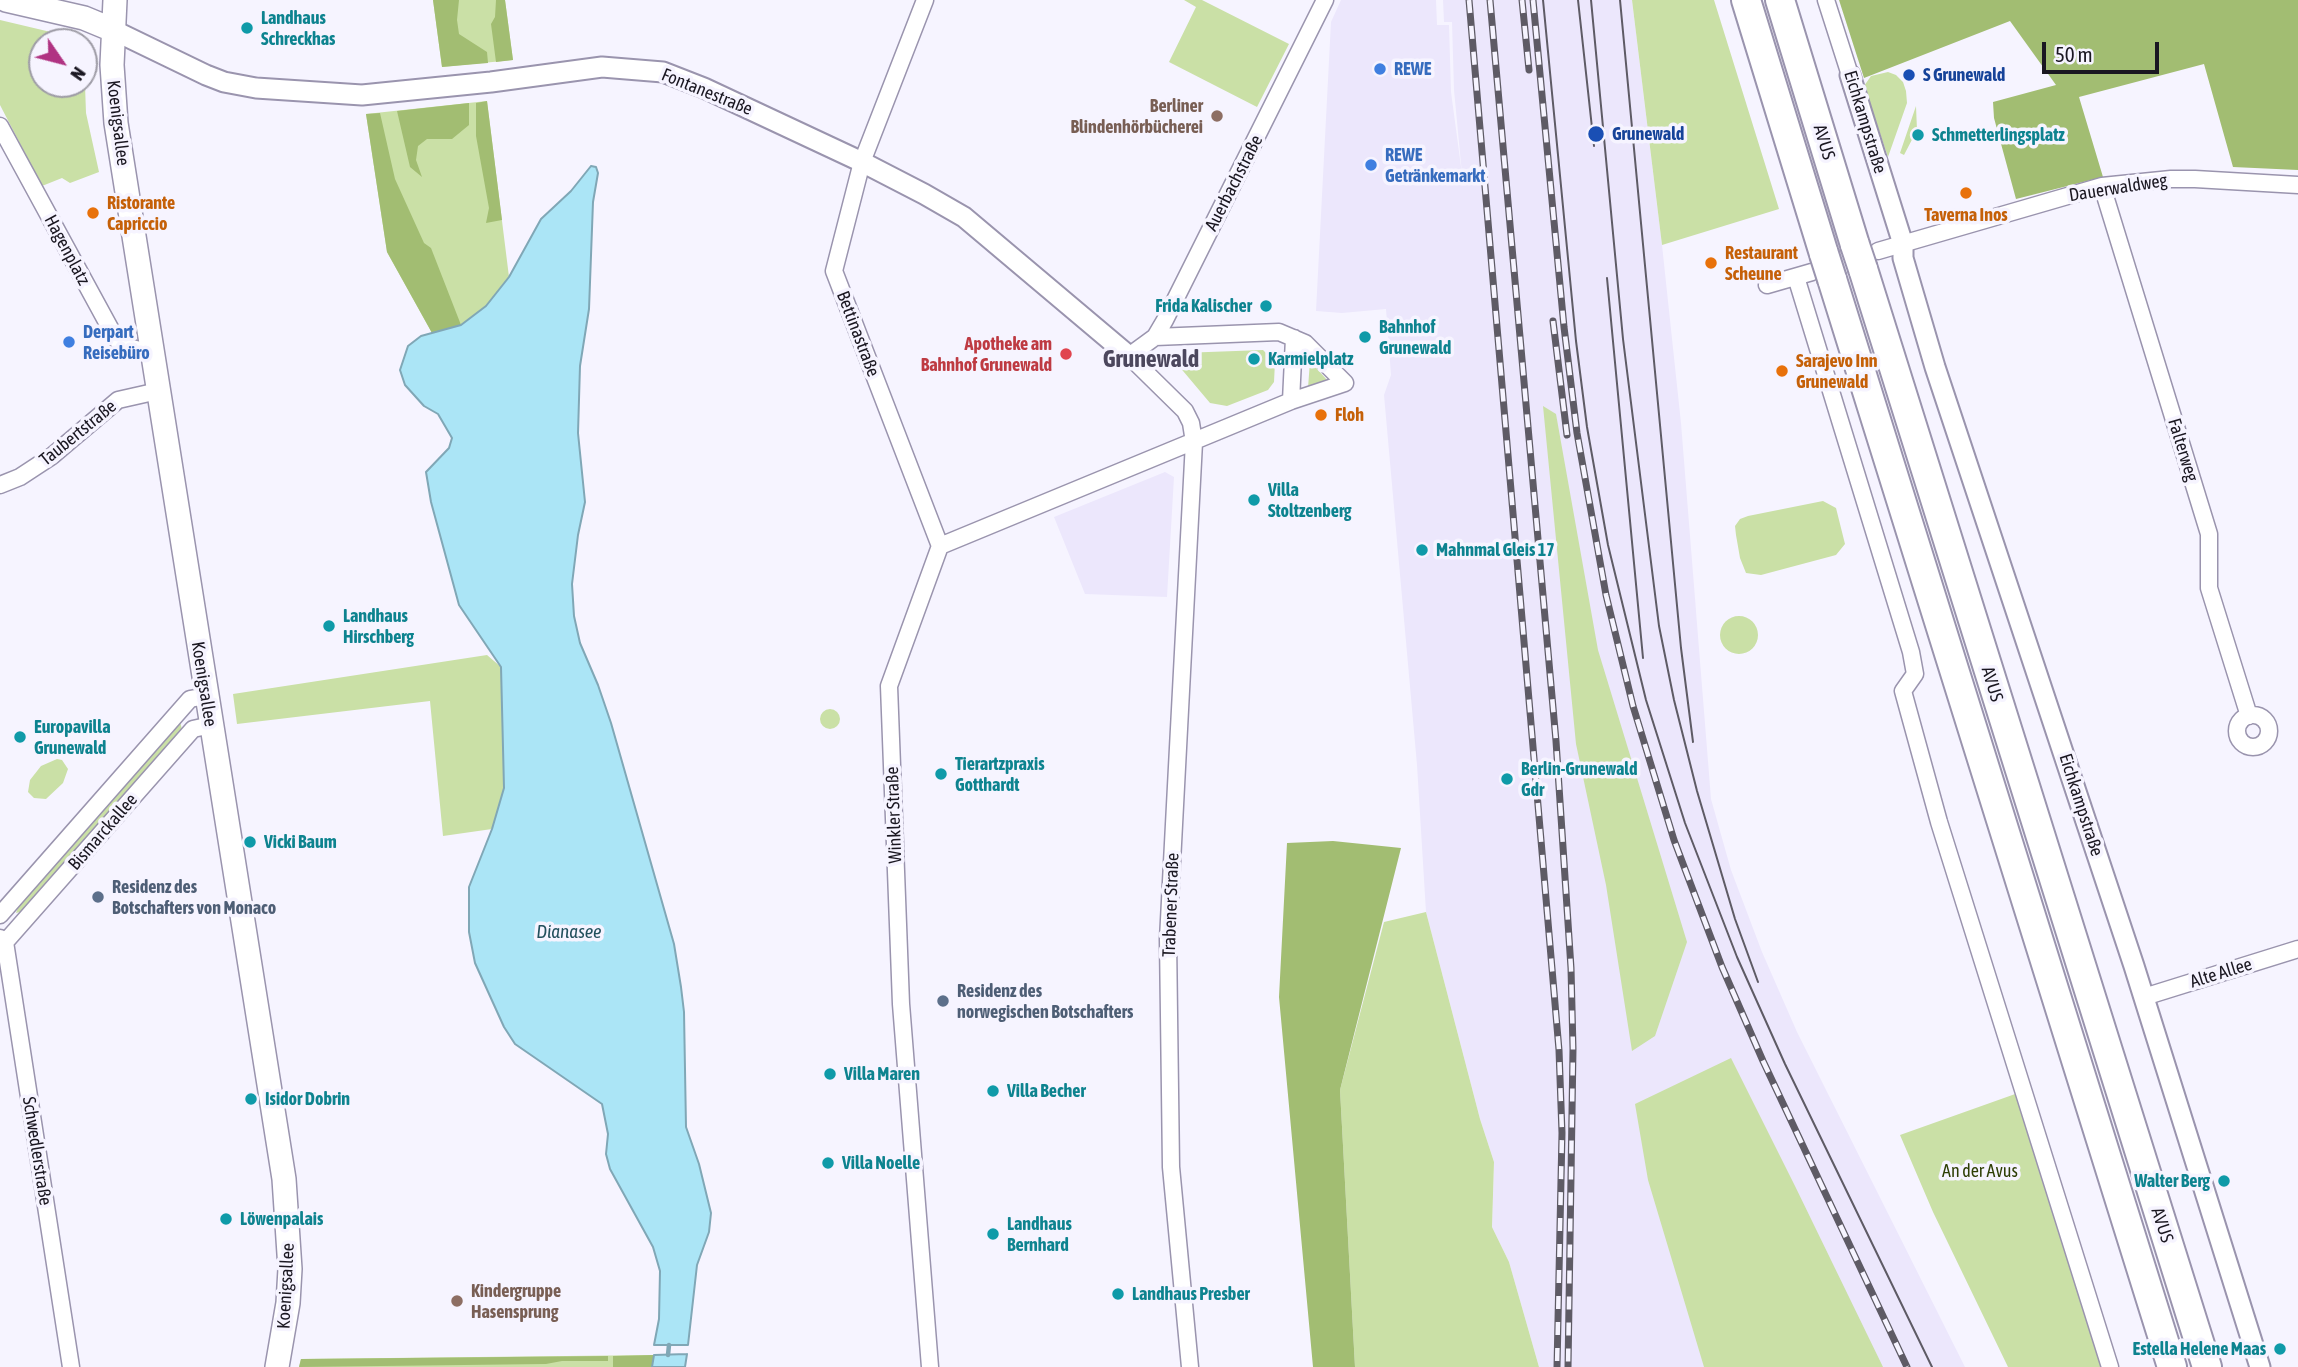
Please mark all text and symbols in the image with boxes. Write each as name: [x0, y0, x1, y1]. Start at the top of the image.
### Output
place label: Landhaus Schreckhas: [261, 7, 335, 50]
marker: Landhaus Schreckhas: [239, 20, 255, 36]
north arrow: [28, 28, 98, 98]
scale bar: [2046, 28, 2163, 72]
text: 50 m: [2055, 42, 2093, 66]
place label: REWE: [1394, 58, 1431, 80]
marker: REWE: [1372, 61, 1388, 77]
text: N: [66, 63, 91, 85]
street label: Fontanestraße: [658, 64, 756, 120]
place label: S Grunewald: [1923, 64, 2005, 86]
marker: S Grunewald: [1901, 67, 1917, 83]
street label: Eichkampstraße: [1839, 68, 1891, 176]
street label: Koenigsallee: [102, 79, 134, 167]
place label: Berliner Blindenhörbücherei: [1070, 95, 1203, 138]
marker: Berliner Blindenhörbücherei: [1209, 108, 1225, 124]
street label: AVUS: [1808, 122, 1840, 162]
place label: Grunewald: [1612, 123, 1684, 145]
marker: Grunewald: [1586, 124, 1606, 144]
place label: Schmetterlingsplatz: [1932, 124, 2065, 146]
marker: Schmetterlingsplatz: [1910, 127, 1926, 143]
street label: Auerbachstraße: [1201, 131, 1267, 235]
place label: REWE Getränkemarkt: [1385, 144, 1485, 186]
marker: REWE Getränkemarkt: [1363, 157, 1379, 173]
street label: Dauerwaldweg: [2067, 170, 2169, 206]
marker: Taverna Inos: [1958, 185, 1974, 201]
place label: Ristorante Capriccio: [107, 192, 175, 234]
place label: Taverna Inos: [1924, 204, 2008, 226]
marker: Ristorante Capriccio: [85, 205, 101, 221]
street label: Hagenplatz: [40, 211, 94, 289]
place label: Restaurant Scheune: [1725, 242, 1798, 284]
marker: Restaurant Scheune: [1703, 255, 1719, 271]
street label: Bettinastraße: [832, 288, 884, 380]
place label: Frida Kalischer: [1155, 295, 1252, 317]
marker: Frida Kalischer: [1258, 298, 1274, 314]
place label: Bahnhof Grunewald: [1379, 316, 1451, 358]
place label: Derpart Reisebüro: [83, 321, 150, 364]
marker: Bahnhof Grunewald: [1357, 329, 1373, 345]
place label: Apotheke am Bahnhof Grunewald: [921, 333, 1052, 376]
marker: Derpart Reisebüro: [61, 334, 77, 350]
district label: Grunewald: [1103, 345, 1199, 373]
marker: Apotheke am Bahnhof Grunewald: [1058, 346, 1074, 362]
place label: Karmielplatz: [1268, 348, 1354, 370]
place label: Sarajevo Inn Grunewald: [1796, 350, 1878, 392]
marker: Karmielplatz: [1246, 351, 1262, 367]
marker: Sarajevo Inn Grunewald: [1774, 363, 1790, 379]
street label: Taubertstraße: [35, 396, 121, 470]
place label: Floh: [1335, 404, 1364, 426]
marker: Floh: [1313, 407, 1329, 423]
street label: Falterweg: [2163, 416, 2203, 484]
place label: Villa Stoltzenberg: [1268, 479, 1351, 522]
marker: Villa Stoltzenberg: [1246, 492, 1262, 508]
place label: Mahnmal Gleis 17: [1436, 539, 1555, 561]
marker: Mahnmal Gleis 17: [1414, 542, 1430, 558]
place label: Landhaus Hirschberg: [343, 605, 414, 648]
marker: Landhaus Hirschberg: [321, 618, 337, 634]
street label: Koenigsallee: [187, 640, 221, 728]
street label: AVUS: [1976, 664, 2008, 704]
place label: Europavilla Grunewald: [34, 716, 110, 758]
marker: Europavilla Grunewald: [12, 729, 28, 745]
street label: Eichkampstraße: [2054, 751, 2108, 859]
place label: Tierartzpraxis Gotthardt: [955, 753, 1045, 796]
place label: Berlin-Grunewald Gdr: [1521, 758, 1637, 800]
street label: Winkler Straße: [882, 766, 906, 864]
marker: Tierartzpraxis Gotthardt: [933, 766, 949, 782]
marker: Berlin-Grunewald Gdr: [1499, 771, 1515, 787]
street label: Bismarckallee: [64, 789, 142, 875]
place label: Vicki Baum: [264, 831, 337, 853]
marker: Vicki Baum: [242, 834, 258, 850]
street label: Trabener Straße: [1158, 853, 1184, 957]
place label: Residenz des Botschafters von Monaco: [112, 876, 276, 918]
marker: Residenz des Botschafters von Monaco: [90, 889, 106, 905]
water label: Dianasee: [536, 921, 602, 943]
street label: Alte Allee: [2187, 953, 2255, 993]
place label: Residenz des norwegischen Botschafters: [957, 980, 1133, 1023]
marker: Residenz des norwegischen Botschafters: [935, 993, 951, 1009]
place label: Villa Maren: [844, 1063, 920, 1085]
marker: Villa Maren: [822, 1066, 838, 1082]
place label: Villa Becher: [1007, 1080, 1086, 1102]
marker: Villa Becher: [985, 1083, 1001, 1099]
place label: Isidor Dobrin: [265, 1088, 350, 1110]
marker: Isidor Dobrin: [243, 1091, 259, 1107]
street label: Schwedlerstraße: [18, 1095, 56, 1207]
place label: Villa Noelle: [842, 1152, 920, 1174]
marker: Villa Noelle: [820, 1155, 836, 1171]
park label: An der Avus: [1942, 1160, 2018, 1182]
place label: Walter Berg: [2134, 1170, 2210, 1192]
marker: Walter Berg: [2216, 1173, 2232, 1189]
street label: AVUS: [2146, 1205, 2178, 1245]
place label: Löwenpalais: [240, 1208, 323, 1230]
marker: Löwenpalais: [218, 1211, 234, 1227]
place label: Landhaus Bernhard: [1007, 1213, 1072, 1256]
marker: Landhaus Bernhard: [985, 1226, 1001, 1242]
street label: Koenigsallee: [273, 1242, 299, 1330]
place label: Kindergruppe Hasensprung: [471, 1280, 561, 1322]
place label: Landhaus Presber: [1132, 1283, 1250, 1305]
marker: Landhaus Presber: [1110, 1286, 1126, 1302]
marker: Kindergruppe Hasensprung: [449, 1293, 465, 1309]
place label: Estella Helene Maas: [2133, 1338, 2266, 1360]
marker: Estella Helene Maas: [2272, 1341, 2288, 1357]

